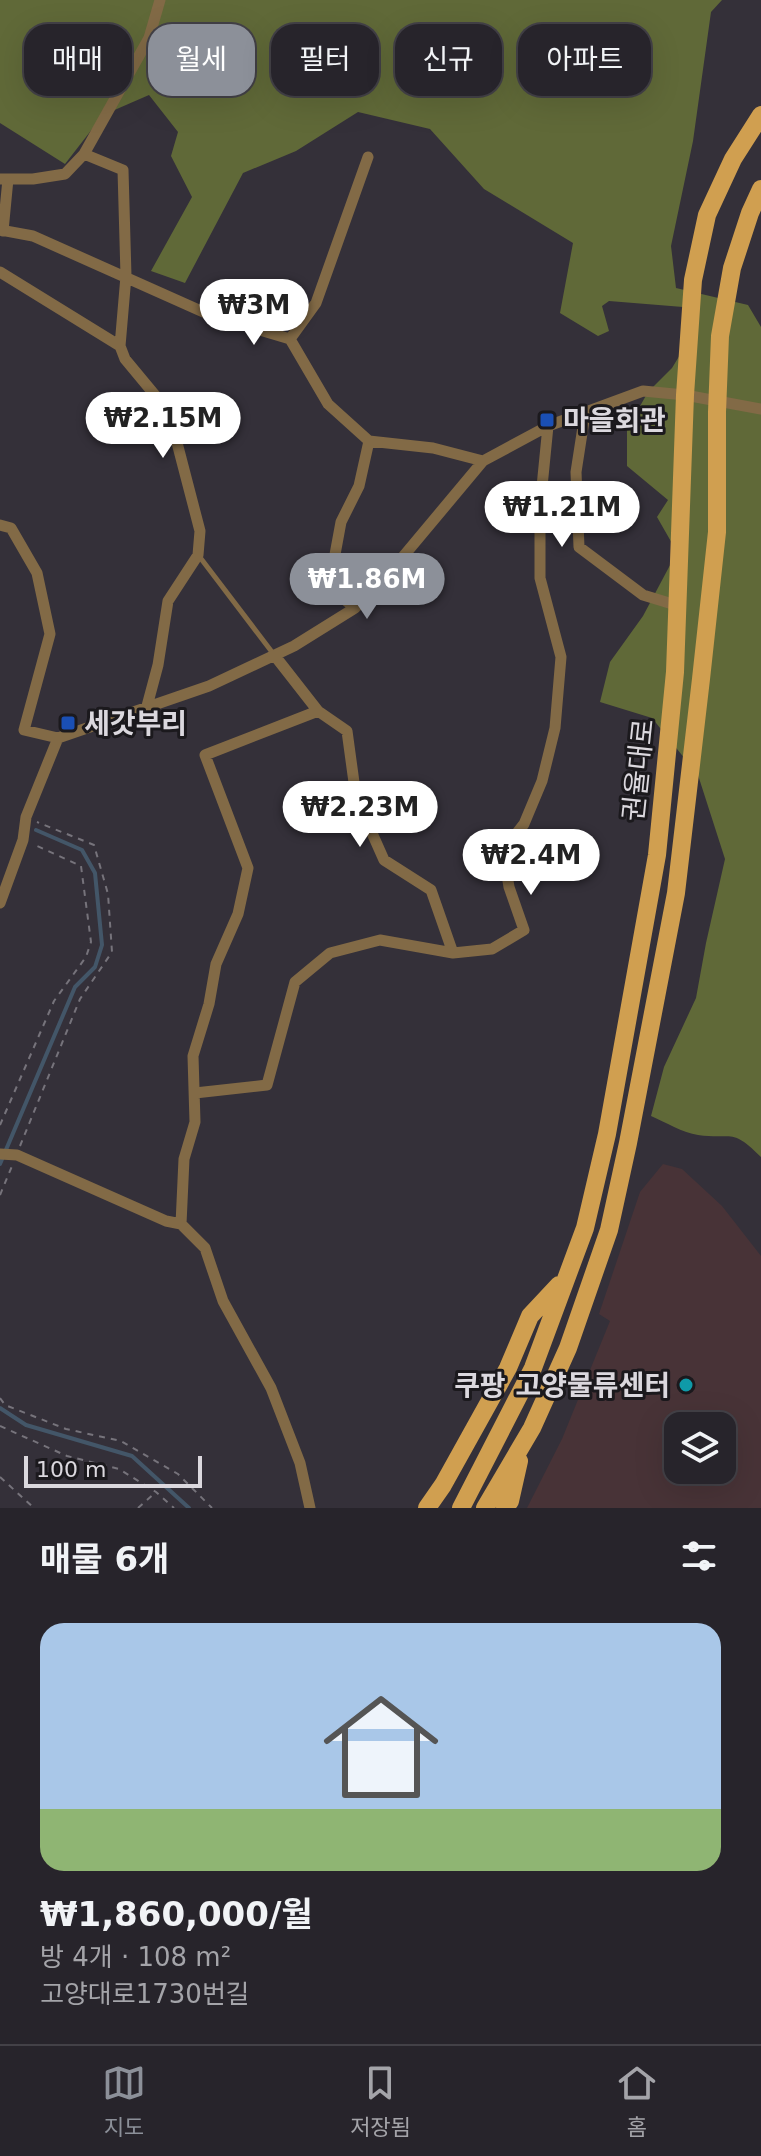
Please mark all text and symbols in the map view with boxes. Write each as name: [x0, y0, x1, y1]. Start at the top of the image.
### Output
chip: 매매: [24, 24, 132, 96]
chip: 월세: [148, 24, 255, 96]
chip: 필터: [271, 24, 379, 96]
chip: 신규: [395, 24, 502, 96]
chip: 아파트: [518, 24, 651, 96]
pin: ₩3M: [215, 279, 293, 347]
text: ₩3M: [218, 290, 290, 320]
pin: ₩2.15M: [98, 392, 228, 460]
text: ₩2.15M: [104, 403, 222, 433]
place label: 마을회관: [563, 404, 666, 437]
marker: 마을회관: [538, 411, 556, 429]
pin: ₩1.21M: [497, 481, 627, 549]
text: ₩1.21M: [503, 492, 621, 522]
pin: ₩1.86M: [302, 553, 432, 621]
text: ₩1.86M: [308, 564, 426, 594]
place label: 세갓부리: [84, 707, 187, 740]
marker: 세갓부리: [59, 714, 77, 732]
street label: 권율대로: [617, 717, 660, 823]
pin: ₩2.23M: [295, 781, 425, 849]
text: ₩2.23M: [301, 792, 419, 822]
pin: ₩2.4M: [475, 829, 587, 897]
text: ₩2.4M: [481, 840, 581, 870]
place label: 쿠팡 고양물류센터: [454, 1369, 670, 1402]
marker: 쿠팡 고양물류센터: [677, 1376, 695, 1394]
map controls: [664, 1412, 736, 1484]
button: layers: [664, 1412, 736, 1484]
scale bar: [24, 1452, 202, 1488]
text: 100 m: [36, 1457, 106, 1482]
icon: filters: [677, 1534, 721, 1578]
text: 매물 6개: [40, 1539, 169, 1579]
icon: home: [309, 1675, 453, 1819]
text: ₩1,860,000/월: [40, 1894, 313, 1934]
text: 방 4개 · 108 m²: [40, 1942, 231, 1972]
text: 고양대로1730번길: [40, 1979, 250, 2009]
tab: 지도: [102, 2061, 146, 2141]
tab: 저장됨: [350, 2061, 411, 2141]
tab: 홈: [615, 2061, 659, 2141]

